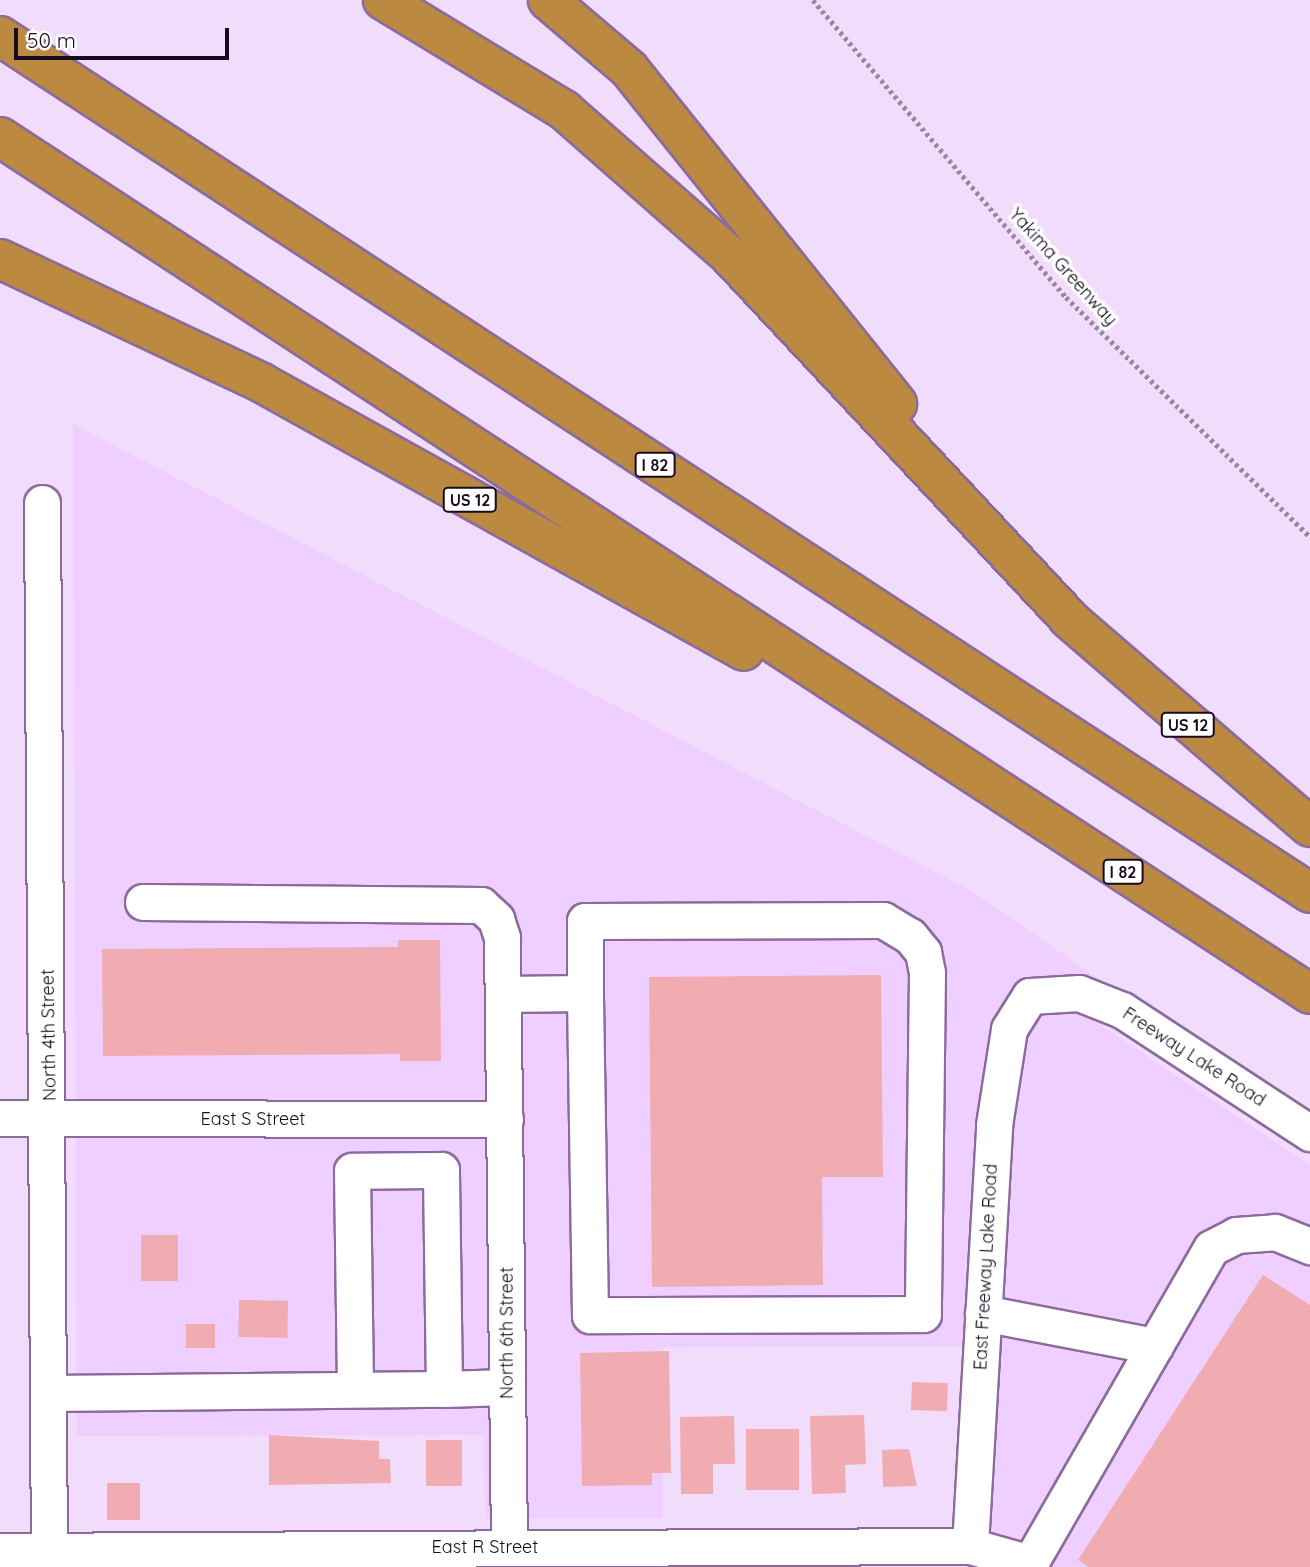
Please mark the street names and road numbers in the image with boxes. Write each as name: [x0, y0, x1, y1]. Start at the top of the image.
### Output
street label: Yakima Greenway: [1005, 204, 1121, 330]
road number: I 82: [634, 452, 676, 478]
road number: US 12: [442, 488, 498, 512]
road number: US 12: [1160, 712, 1216, 738]
road number: I 82: [1102, 860, 1144, 884]
street label: North 4th Street: [37, 969, 61, 1101]
street label: Freeway Lake Road: [1119, 1003, 1269, 1111]
street label: East S Street: [201, 1108, 305, 1130]
street label: East Freeway Lake Road: [970, 1163, 1002, 1371]
street label: North 6th Street: [496, 1267, 518, 1399]
street label: East R Street: [432, 1536, 538, 1558]

